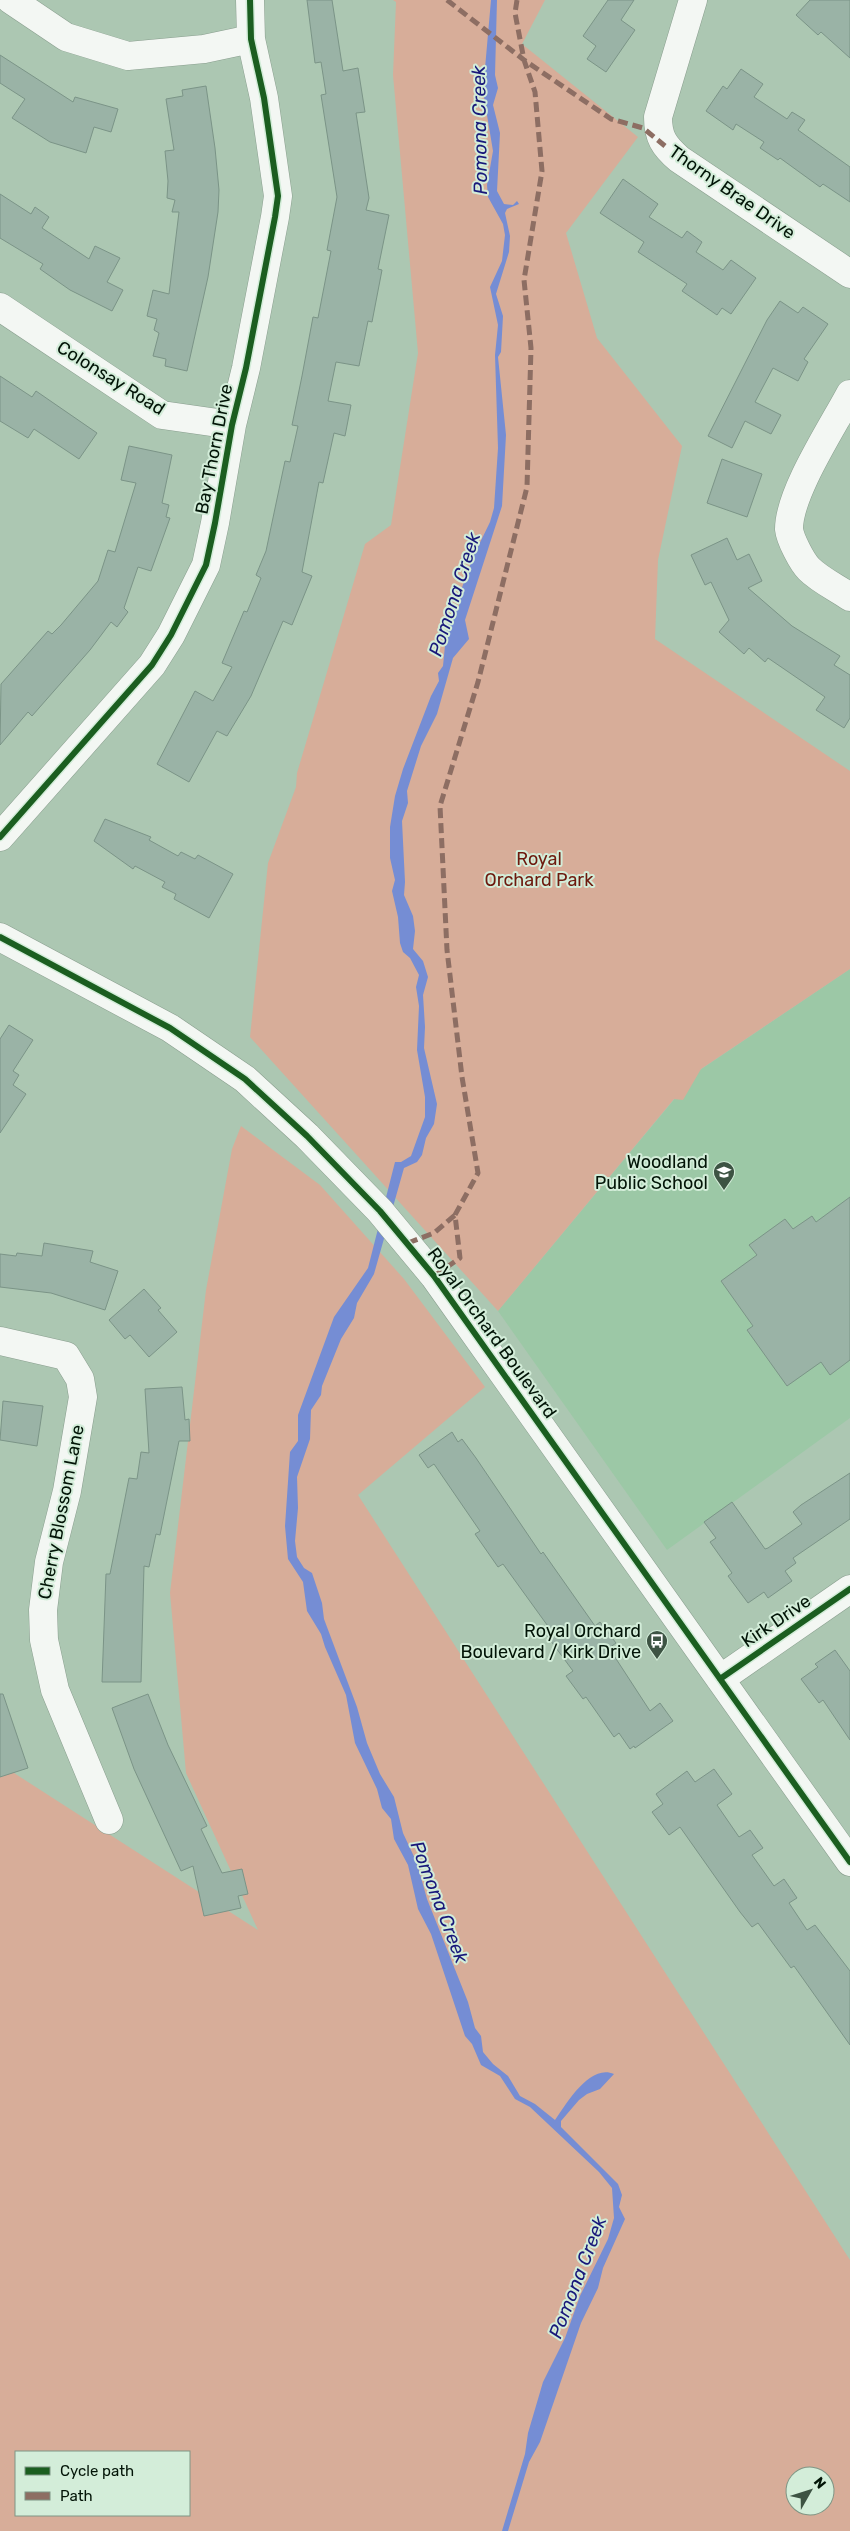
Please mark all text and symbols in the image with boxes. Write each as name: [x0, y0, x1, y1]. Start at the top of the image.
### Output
water label: Pomona Creek: [467, 65, 492, 195]
street label: Thorny Brae Drive: [665, 140, 799, 244]
street label: Colonsay Road: [53, 336, 169, 420]
street label: Bay Thorn Drive: [191, 382, 237, 516]
water label: Pomona Creek: [424, 529, 485, 659]
park label: Royal Orchard Park: [485, 848, 594, 891]
place label: Woodland Public School: [595, 1151, 708, 1194]
school or university icon: Woodland Public School: [712, 1160, 736, 1191]
street label: Royal Orchard Boulevard: [423, 1243, 561, 1423]
street label: Cherry Blossom Lane: [33, 1423, 89, 1601]
street label: Kirk Drive: [737, 1590, 815, 1652]
place label: Royal Orchard Boulevard / Kirk Drive: [460, 1620, 641, 1663]
bus stop icon: Royal Orchard Boulevard / Kirk Drive: [645, 1629, 669, 1660]
water label: Pomona Creek: [406, 1838, 473, 1967]
water label: Pomona Creek: [544, 2213, 611, 2342]
legend: [15, 2451, 190, 2516]
text: Cycle path: [60, 2462, 134, 2480]
north arrow: [785, 2466, 835, 2516]
text: N: [810, 2474, 829, 2492]
text: Path: [60, 2487, 93, 2505]

